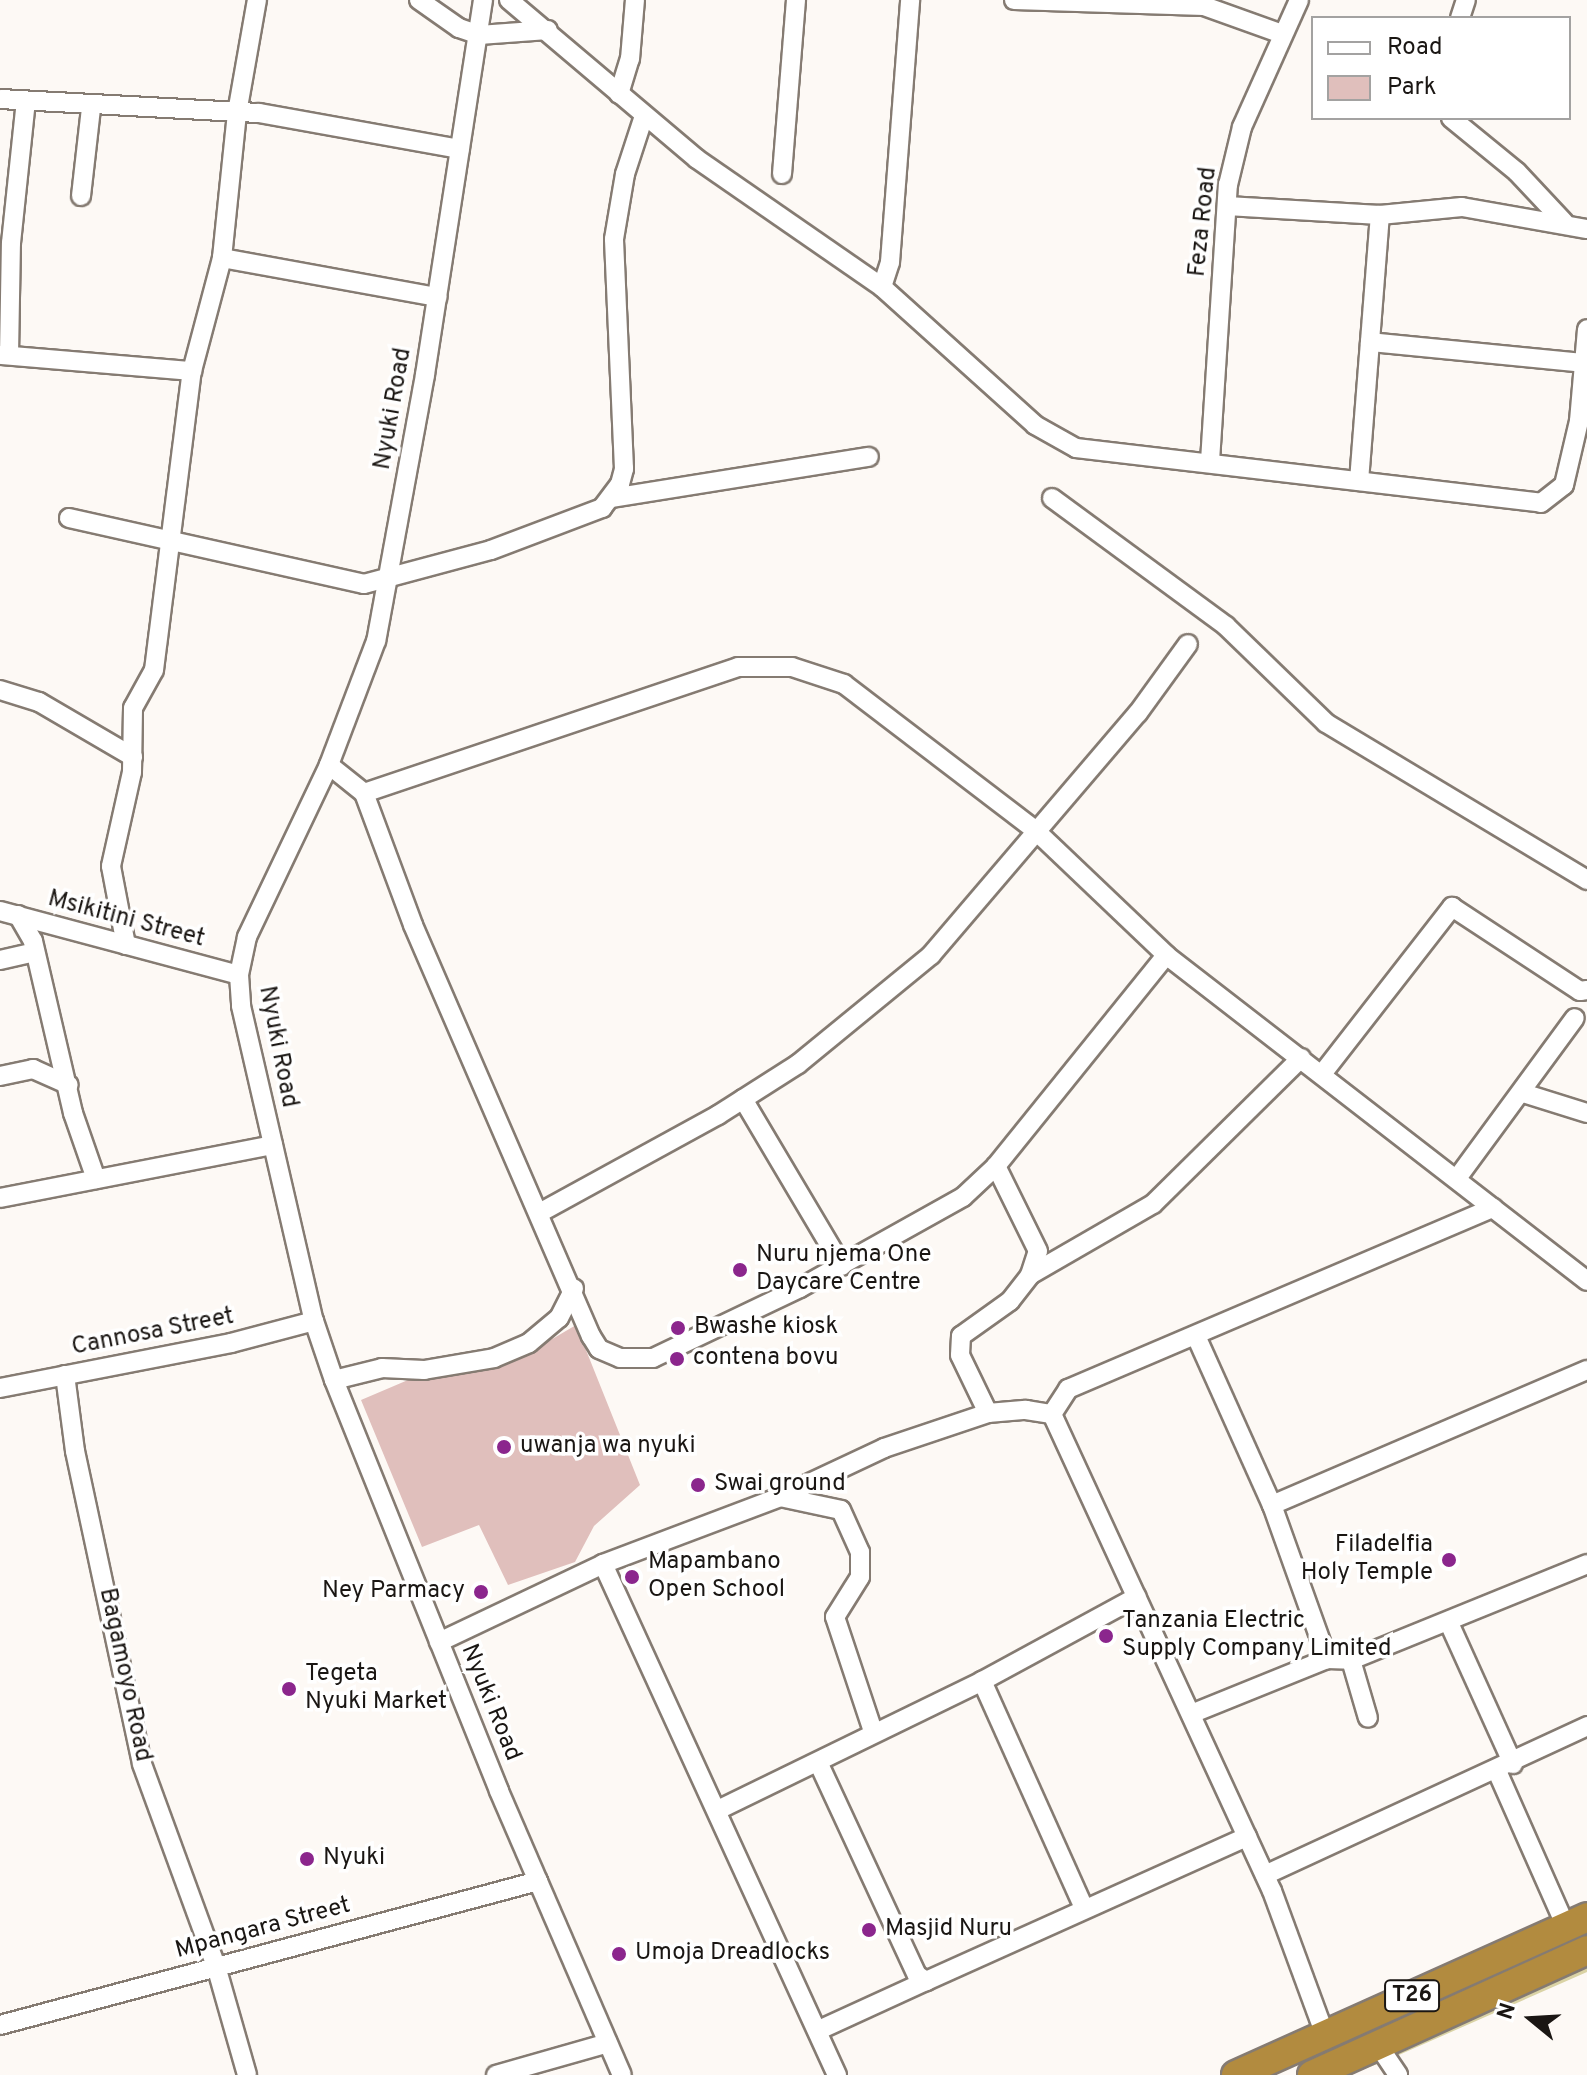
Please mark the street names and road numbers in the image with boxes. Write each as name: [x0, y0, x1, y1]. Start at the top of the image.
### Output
street label: Feza Road: [1184, 166, 1224, 278]
street label: Nyuki Road: [369, 346, 419, 472]
street label: Msikitini Street: [45, 885, 207, 955]
street label: Nyuki Road: [251, 984, 303, 1110]
street label: Cannosa Street: [69, 1303, 237, 1363]
street label: Bagamoyo Road: [92, 1586, 156, 1764]
street label: Nyuki Road: [454, 1640, 526, 1766]
street label: Mpangara Street: [172, 1892, 354, 1966]
road number: T26: [1384, 1978, 1440, 2014]

